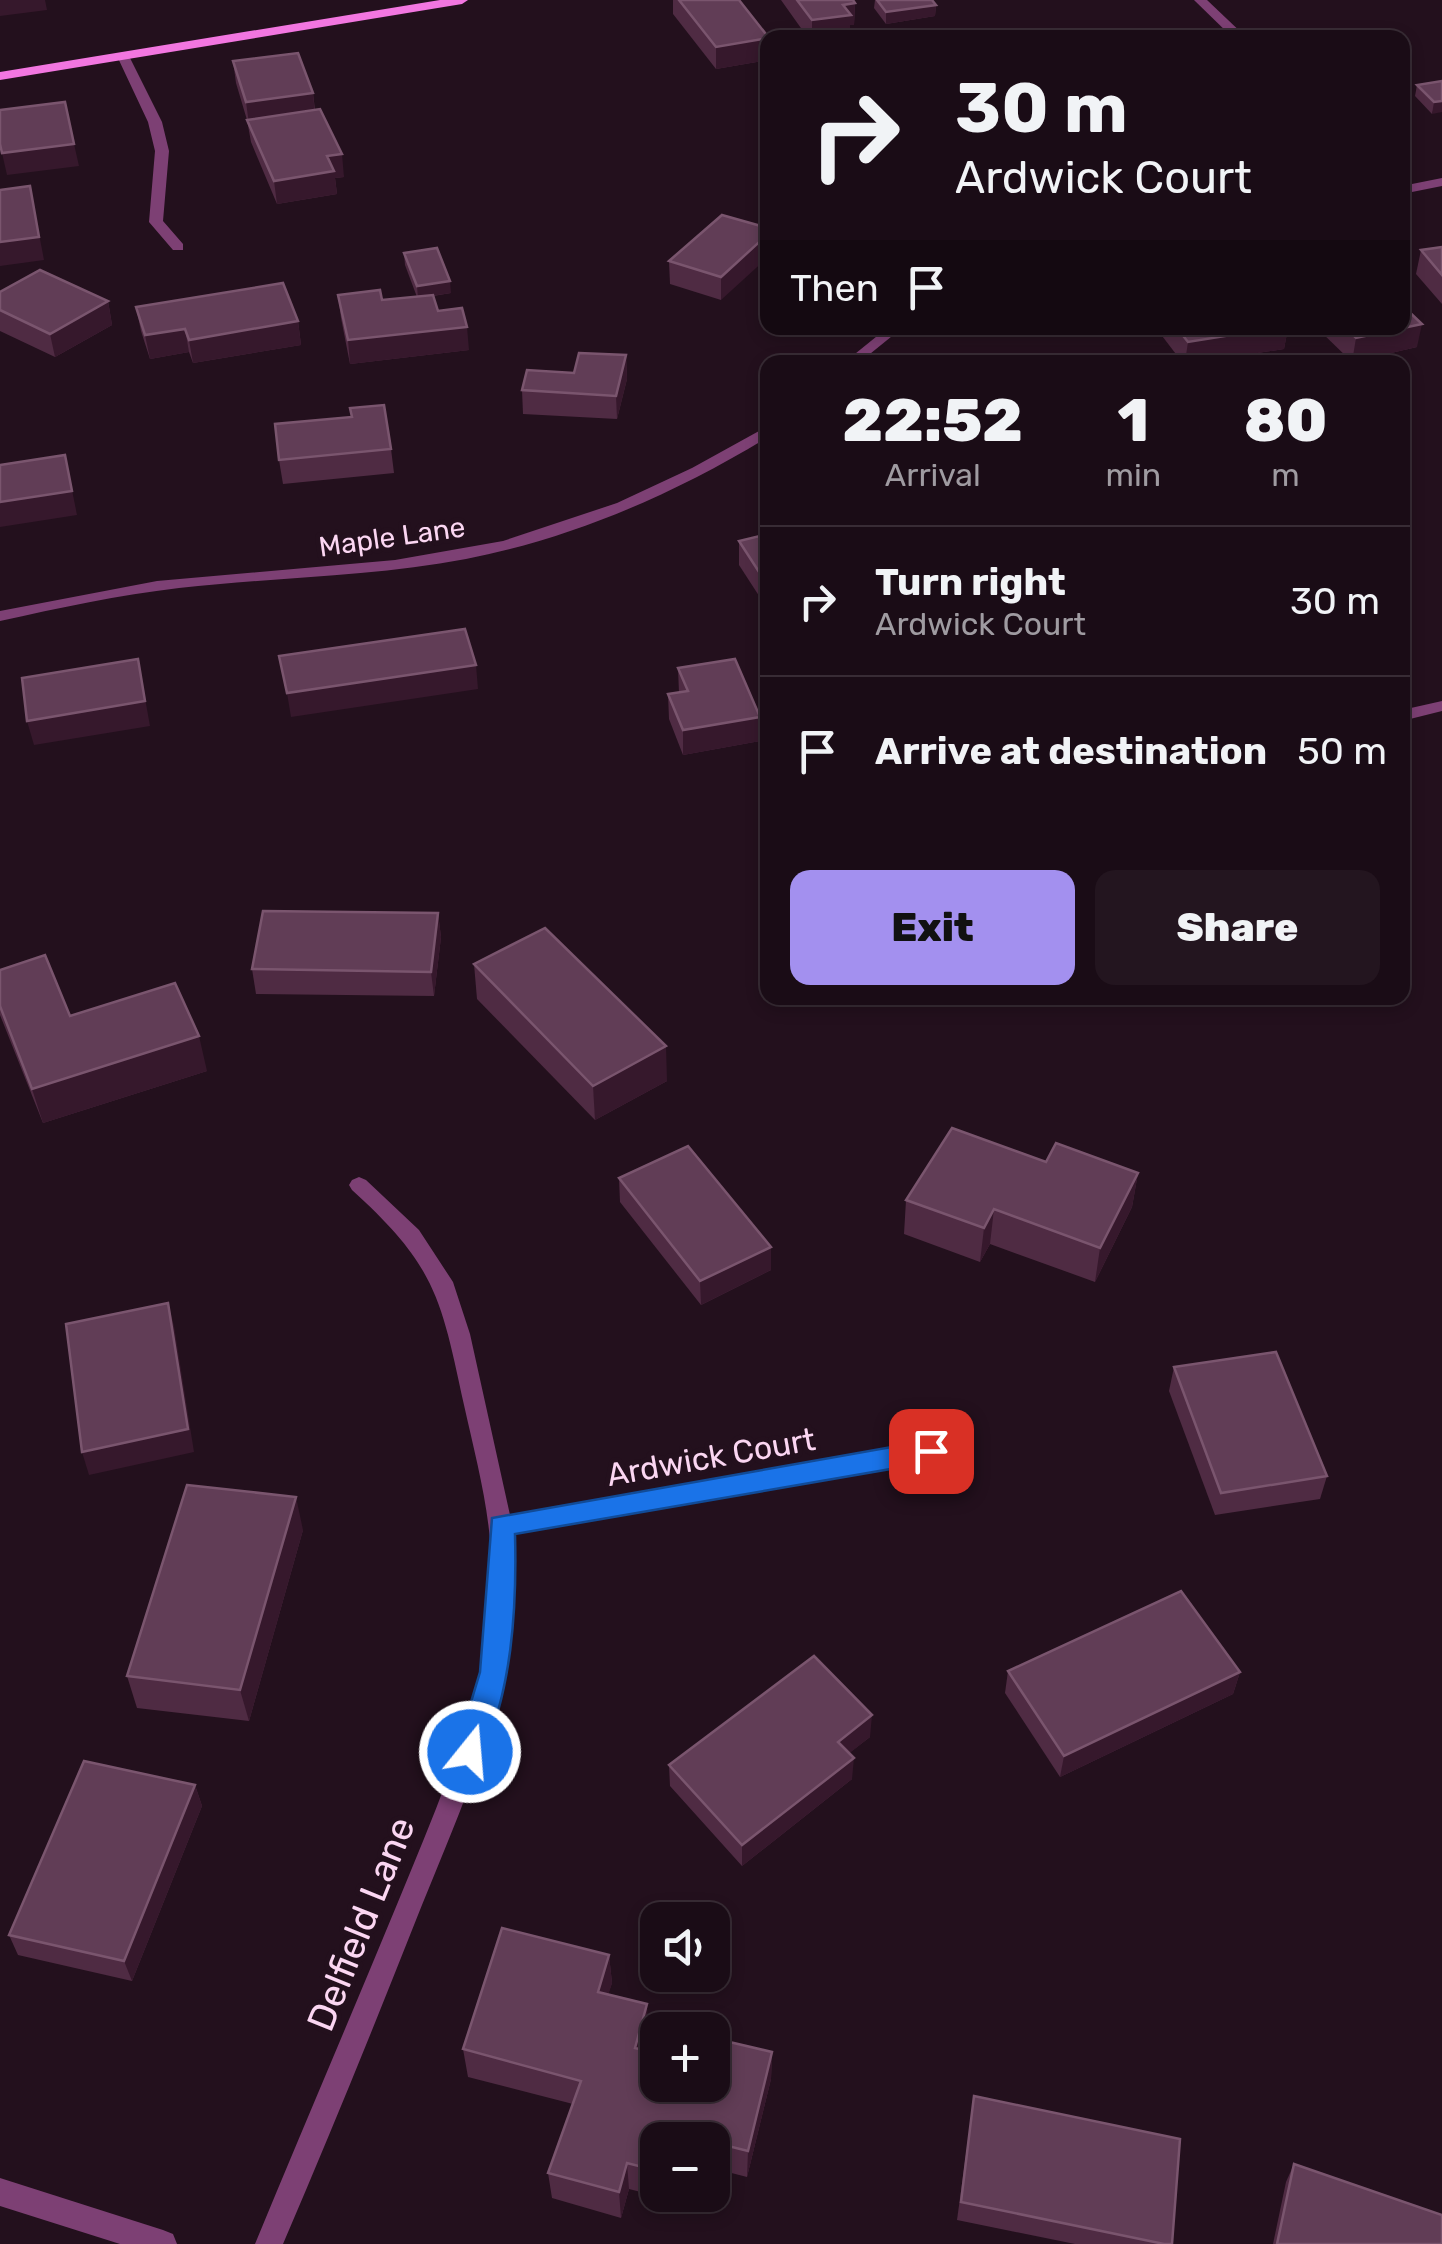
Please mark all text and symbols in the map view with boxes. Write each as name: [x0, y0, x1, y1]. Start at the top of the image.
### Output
text: 30 m: [955, 67, 1128, 150]
icon: right: [790, 70, 920, 200]
text: Ardwick Court: [955, 151, 1252, 204]
icon: arrive: [899, 260, 954, 315]
text: Then: [790, 265, 879, 311]
text: 22:52: [843, 385, 1023, 456]
text: 1: [1118, 385, 1149, 456]
text: 80: [1244, 385, 1327, 456]
text: Arrival: [885, 456, 981, 494]
text: min: [1106, 456, 1161, 494]
text: m: [1271, 456, 1300, 494]
street label: Maple Lane: [317, 510, 467, 564]
text: Turn right: [875, 559, 1066, 605]
icon: right: [790, 574, 845, 629]
text: 30 m: [1290, 578, 1380, 624]
text: Ardwick Court: [875, 605, 1086, 643]
icon: arrive: [790, 724, 845, 779]
text: Arrive at destination: [875, 728, 1267, 774]
text: 50 m: [1297, 728, 1387, 774]
button: Exit: [790, 870, 1075, 985]
button: Share: [1095, 870, 1380, 985]
pin: [889, 1409, 974, 1494]
street label: Ardwick Court: [604, 1420, 818, 1494]
icon: arrive: [904, 1424, 959, 1479]
position arrow: [418, 1700, 522, 1804]
street label: Delfield Lane: [297, 1810, 425, 2038]
map controls: [640, 1902, 730, 2212]
button: sound: [640, 1902, 730, 1992]
button: +: [640, 2012, 730, 2102]
button: −: [640, 2122, 730, 2212]

